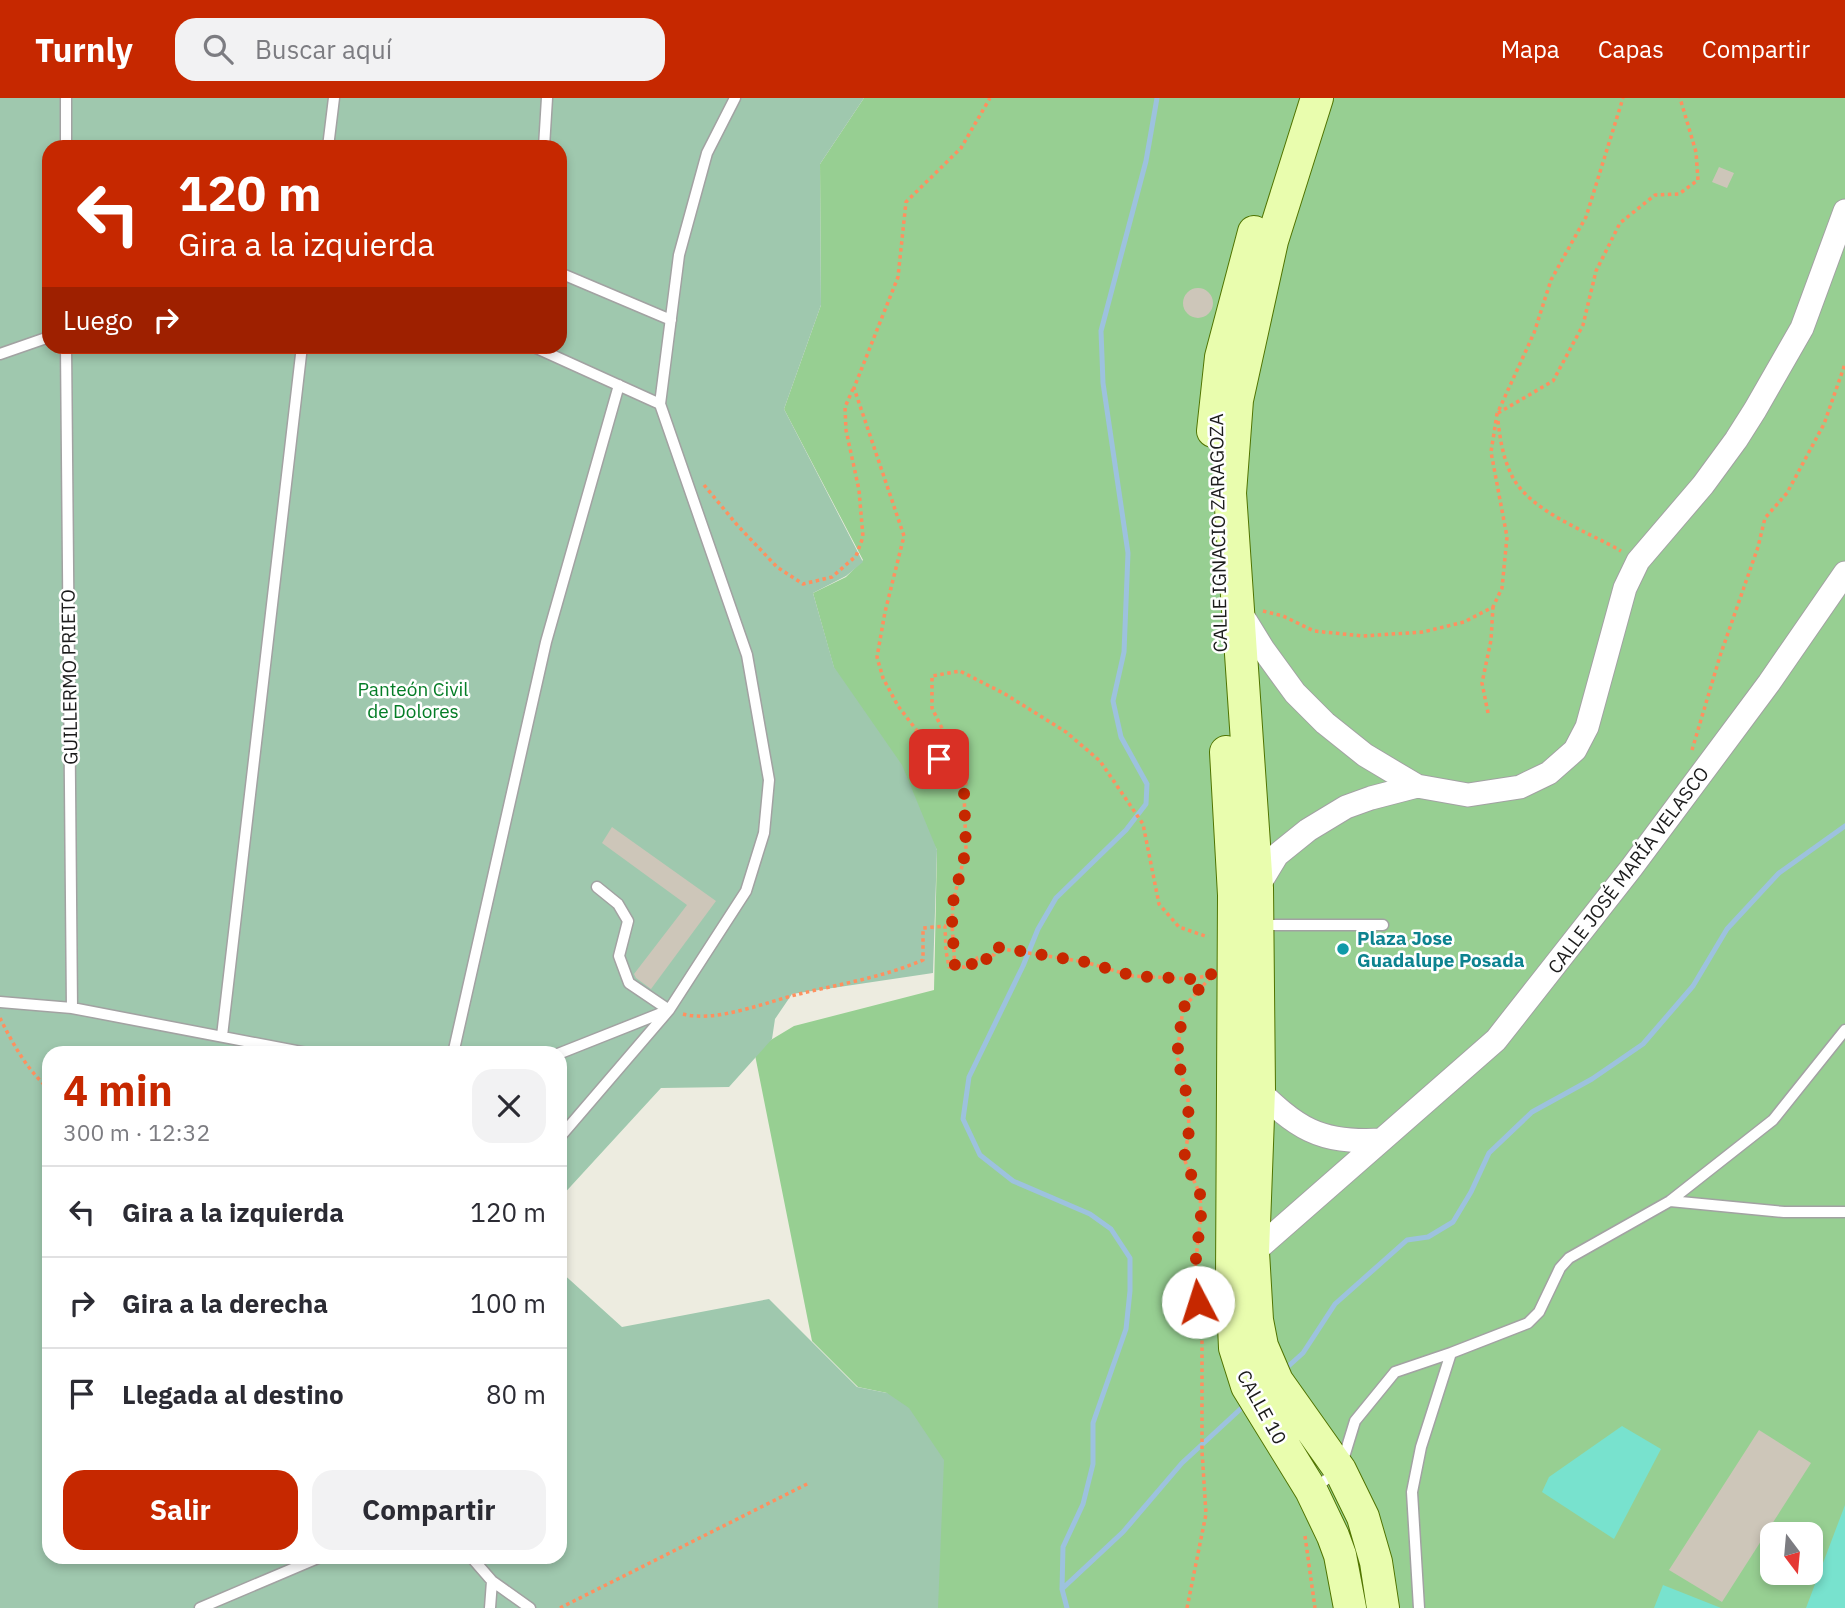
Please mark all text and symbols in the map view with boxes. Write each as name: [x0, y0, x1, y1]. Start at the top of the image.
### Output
search box: [175, 18, 665, 81]
text: Turnly: [35, 28, 133, 71]
icon: search: [199, 30, 237, 68]
text: Buscar aquí: [255, 32, 392, 66]
text: Mapa: [1501, 33, 1560, 65]
text: Capas: [1598, 33, 1664, 65]
text: Compartir: [1702, 33, 1810, 65]
text: 120 m: [178, 161, 322, 224]
icon: left: [63, 168, 154, 259]
text: Gira a la izquierda: [178, 223, 435, 265]
icon: right: [147, 301, 185, 339]
text: Luego: [63, 303, 133, 337]
street label: CALLE IGNACIO ZARAGOZA: [1204, 413, 1232, 653]
street label: GUILLERMO PRIETO: [55, 589, 83, 765]
park label: Panteón Civil de Dolores: [357, 677, 469, 723]
pin: [909, 729, 969, 789]
icon: arrive: [920, 740, 958, 778]
street label: CALLE JOSÉ MARÍA VELASCO: [1542, 762, 1714, 978]
place label: Plaza Jose Guadalupe Posada: [1357, 926, 1525, 972]
marker: Plaza Jose Guadalupe Posada: [1335, 941, 1351, 957]
text: 4 min: [63, 1063, 173, 1118]
button: close: [472, 1069, 546, 1143]
text: 300 m · 12:32: [63, 1117, 210, 1147]
icon: left: [63, 1193, 101, 1231]
text: Gira a la izquierda: [122, 1195, 344, 1229]
text: 120 m: [470, 1195, 546, 1229]
position arrow: [1161, 1265, 1235, 1339]
icon: right: [63, 1284, 101, 1322]
text: Gira a la derecha: [122, 1286, 328, 1320]
text: 100 m: [470, 1286, 546, 1320]
street label: CALLE 10: [1232, 1366, 1292, 1448]
icon: arrive: [63, 1375, 101, 1413]
text: Llegada al destino: [122, 1377, 344, 1411]
text: 80 m: [486, 1377, 546, 1411]
button: Salir: [63, 1470, 298, 1550]
button: Compartir: [312, 1470, 546, 1550]
north arrow: [1760, 1522, 1824, 1586]
map controls: [1760, 1522, 1823, 1585]

